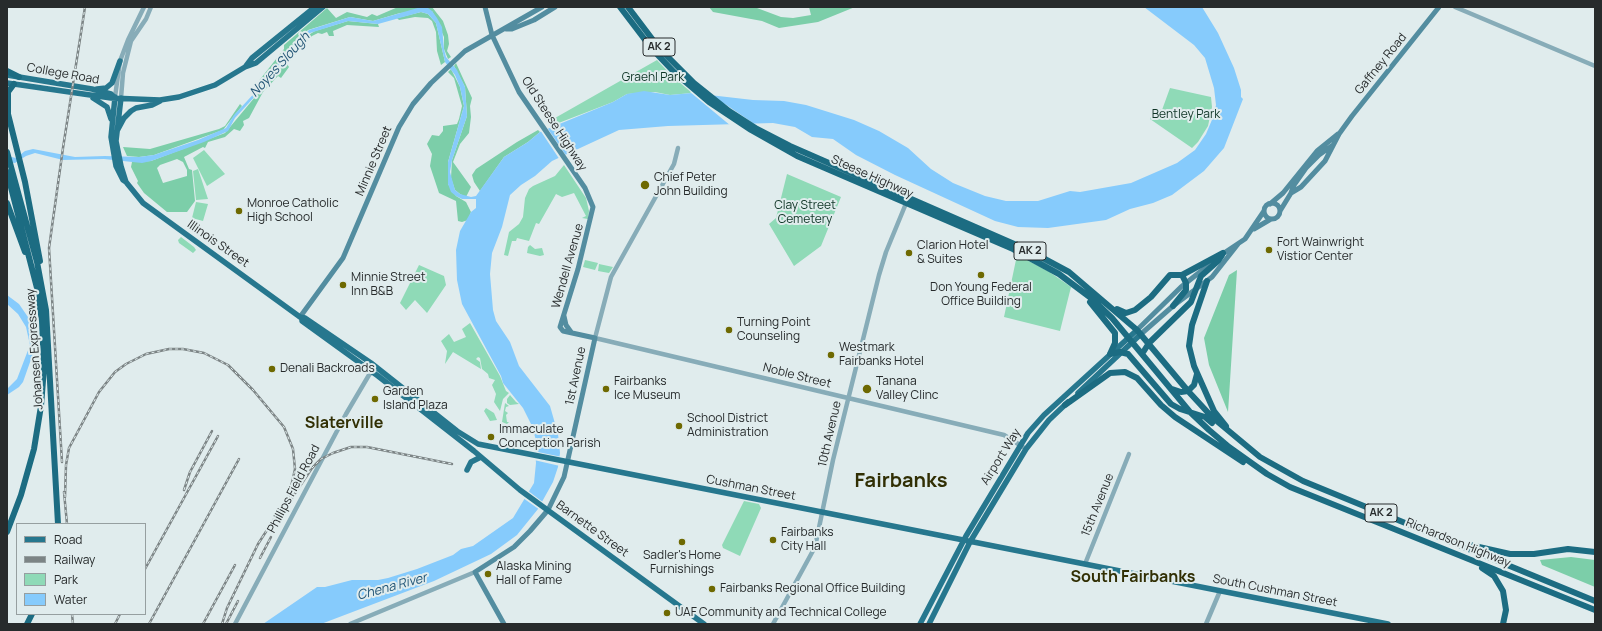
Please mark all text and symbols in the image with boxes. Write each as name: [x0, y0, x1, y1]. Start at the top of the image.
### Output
water label: Noyes Slough: [247, 29, 313, 101]
street label: Gaffney Road: [1352, 31, 1410, 97]
road number: AK 2: [643, 38, 675, 56]
street label: College Road: [26, 61, 100, 87]
park label: Graehl Park: [622, 71, 684, 85]
street label: Old Steese Highway: [518, 74, 590, 174]
park label: Bentley Park: [1152, 108, 1220, 122]
street label: Minnie Street: [353, 124, 395, 198]
street label: Steese Highway: [829, 152, 915, 202]
place label: Chief Peter John Building: [654, 171, 728, 199]
marker: Chief Peter John Building: [639, 179, 651, 191]
place label: Monroe Catholic High School: [247, 197, 339, 225]
park label: Clay Street Cemetery: [774, 199, 836, 227]
marker: Monroe Catholic High School: [234, 206, 244, 216]
street label: Illinois Street: [184, 217, 252, 271]
street label: Wendell Avenue: [549, 222, 587, 310]
place label: Fort Wainwright Vistior Center: [1277, 236, 1364, 264]
place label: Clarion Hotel & Suites: [917, 239, 989, 267]
road number: AK 2: [1014, 242, 1046, 260]
marker: Fort Wainwright Vistior Center: [1264, 245, 1274, 255]
marker: Clarion Hotel & Suites: [904, 248, 914, 258]
marker: Don Young Federal Office Building: [976, 270, 986, 280]
place label: Minnie Street Inn B&B: [351, 271, 426, 299]
marker: Minnie Street Inn B&B: [338, 280, 348, 290]
place label: Don Young Federal Office Building: [930, 281, 1032, 309]
street label: Johansen Expressway: [24, 288, 46, 410]
place label: Turning Point Counseling: [737, 316, 811, 344]
marker: Turning Point Counseling: [724, 325, 734, 335]
place label: Westmark Fairbanks Hotel: [839, 341, 924, 369]
street label: 1st Avenue: [563, 346, 589, 406]
marker: Westmark Fairbanks Hotel: [826, 350, 836, 360]
street label: Noble Street: [761, 361, 833, 391]
place label: Denali Backroads: [280, 362, 375, 376]
marker: Denali Backroads: [267, 364, 277, 374]
place label: Fairbanks Ice Museum: [614, 375, 681, 403]
place label: Tanana Valley Clinc: [876, 375, 939, 403]
marker: Tanana Valley Clinc: [861, 383, 873, 395]
marker: Fairbanks Ice Museum: [601, 384, 611, 394]
place label: Garden Island Plaza: [383, 385, 448, 413]
marker: Garden Island Plaza: [370, 394, 380, 404]
street label: 10th Avenue: [815, 400, 845, 468]
place label: School District Administration: [687, 412, 768, 440]
district label: Slaterville: [305, 414, 383, 434]
marker: School District Administration: [674, 421, 684, 431]
place label: Immaculate Conception Parish: [499, 423, 601, 451]
street label: Airport Way: [978, 426, 1024, 488]
marker: Immaculate Conception Parish: [486, 432, 496, 442]
street label: Phillips Field Road: [265, 442, 323, 536]
district label: Fairbanks: [855, 469, 947, 493]
street label: 15th Avenue: [1079, 471, 1117, 539]
street label: Cushman Street: [705, 472, 797, 504]
street label: Barnette Street: [553, 498, 631, 560]
road number: AK 2: [1365, 504, 1397, 522]
street label: Richardson Highway: [1403, 515, 1513, 571]
legend: [16, 523, 146, 615]
place label: Fairbanks City Hall: [781, 526, 834, 554]
text: Road: [54, 531, 82, 548]
marker: Fairbanks City Hall: [768, 535, 778, 545]
marker: Sadler's Home Furnishings: [677, 537, 687, 547]
place label: Sadler's Home Furnishings: [643, 549, 721, 577]
text: Railway: [54, 551, 95, 568]
place label: Alaska Mining Hall of Fame: [496, 560, 571, 588]
district label: South Fairbanks: [1071, 568, 1195, 588]
marker: Alaska Mining Hall of Fame: [483, 569, 493, 579]
water label: Chena River: [355, 570, 429, 604]
text: Park: [54, 571, 78, 588]
street label: South Cushman Street: [1211, 572, 1339, 610]
place label: Fairbanks Regional Office Building: [720, 582, 905, 596]
marker: Fairbanks Regional Office Building: [707, 584, 717, 594]
text: Water: [54, 591, 87, 608]
place label: UAF Community and Technical College: [675, 606, 887, 620]
marker: UAF Community and Technical College: [662, 608, 672, 618]

